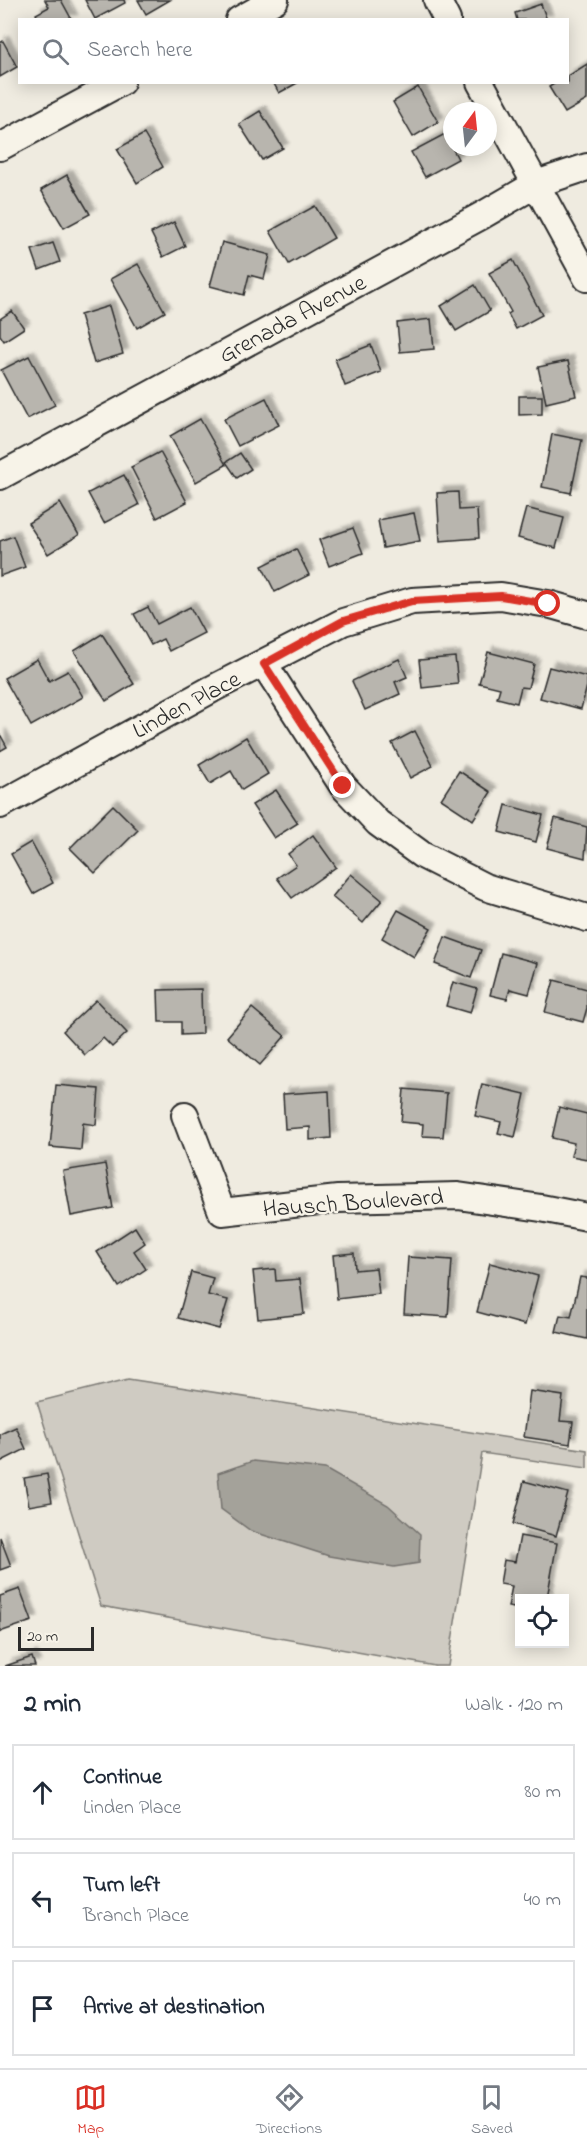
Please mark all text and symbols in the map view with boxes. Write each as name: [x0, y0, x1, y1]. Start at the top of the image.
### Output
search box: [18, 18, 569, 84]
icon: search: [39, 35, 72, 68]
text: Search here: [87, 35, 192, 67]
north arrow: [443, 102, 497, 156]
street label: Grenada Avenue: [213, 267, 373, 374]
route start: [534, 590, 560, 616]
street label: Linden Place: [127, 663, 248, 749]
route end: [329, 772, 355, 798]
street label: Hausch Boulevard: [262, 1181, 445, 1228]
map controls: [515, 1594, 569, 1648]
button: locate: [515, 1594, 569, 1648]
scale bar: [18, 1624, 94, 1652]
text: 20 m: [27, 1625, 58, 1649]
text: 2 min: [24, 1686, 81, 1724]
text: Walk · 120 m: [465, 1691, 563, 1720]
text: Continue: [83, 1762, 162, 1794]
icon: ahead: [26, 1776, 59, 1809]
text: 80 m: [524, 1778, 561, 1807]
text: Linden Place: [83, 1794, 181, 1823]
text: Turn left: [83, 1870, 160, 1902]
icon: left: [26, 1884, 59, 1917]
text: 40 m: [524, 1886, 561, 1915]
text: Branch Place: [83, 1902, 189, 1931]
icon: arrive: [26, 1992, 59, 2025]
text: Arrive at destination: [83, 1992, 265, 2024]
tab: Map: [74, 2081, 107, 2141]
tab: Directions: [256, 2081, 322, 2141]
tab: Saved: [471, 2081, 513, 2141]

